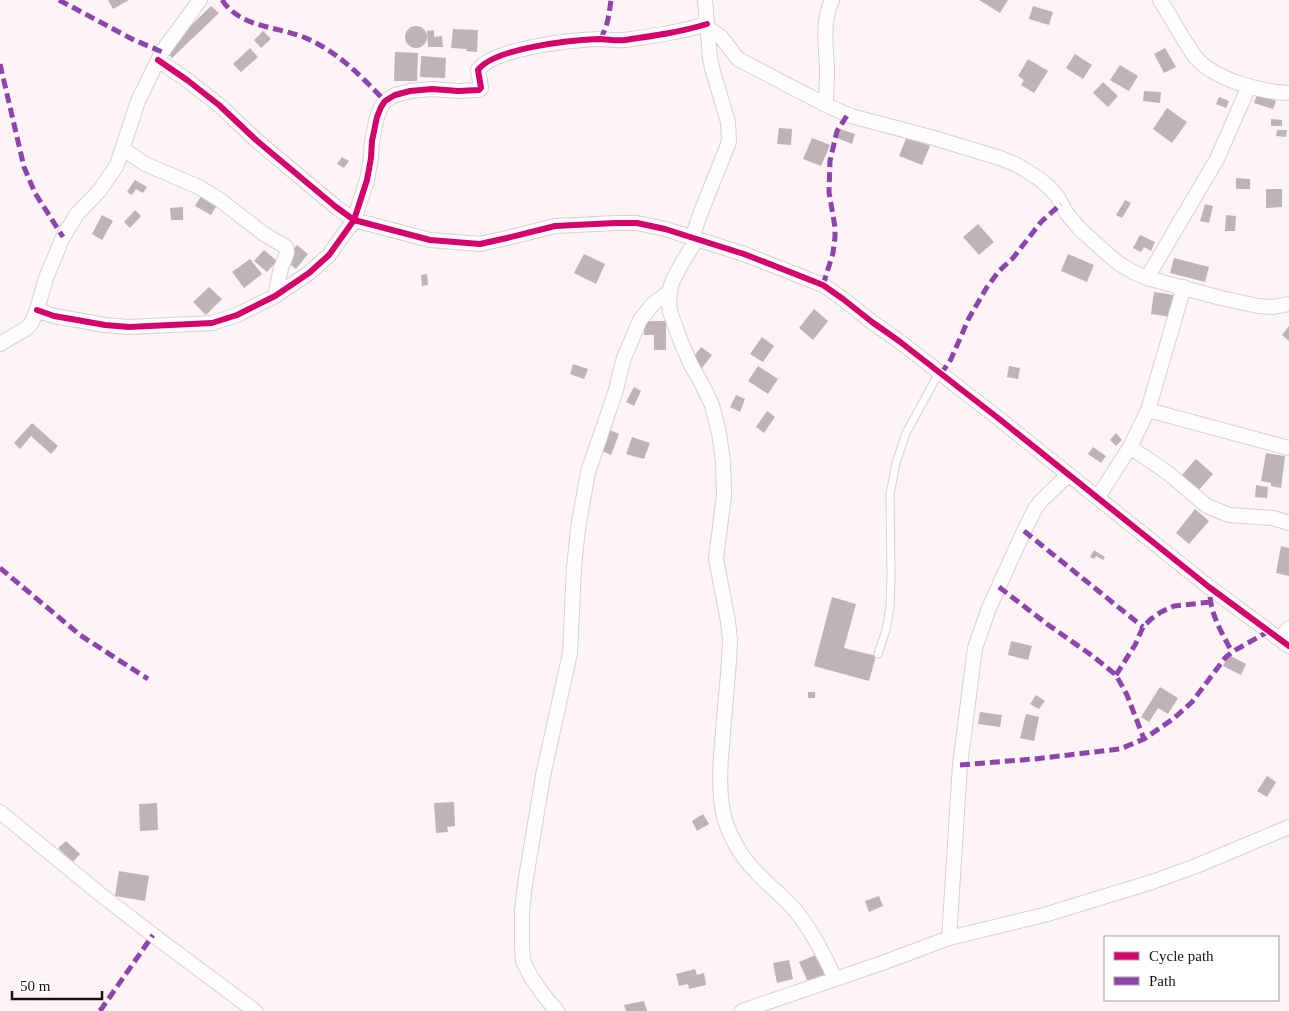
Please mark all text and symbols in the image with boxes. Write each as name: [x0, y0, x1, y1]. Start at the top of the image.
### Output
legend: [1104, 936, 1279, 1001]
text: Cycle path: [1149, 948, 1214, 964]
scale bar: [12, 968, 102, 1000]
text: Path: [1149, 973, 1176, 989]
text: 50 m: [20, 978, 51, 994]

